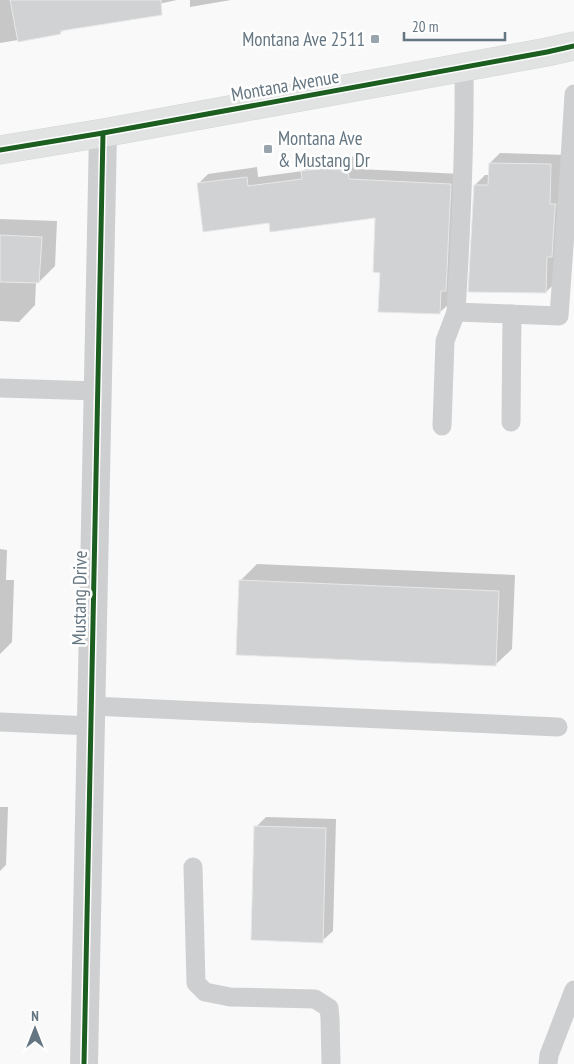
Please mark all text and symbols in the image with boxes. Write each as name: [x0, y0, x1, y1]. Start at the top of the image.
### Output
scale bar: [404, 10, 505, 42]
text: 20 m: [412, 17, 438, 36]
place label: Montana Ave 2511: [242, 27, 365, 51]
marker: Montana Ave 2511: [369, 33, 381, 45]
street label: Montana Avenue: [229, 64, 341, 106]
place label: Montana Ave & Mustang Dr: [278, 126, 371, 172]
marker: Montana Ave & Mustang Dr: [262, 143, 274, 155]
street label: Mustang Drive: [66, 550, 92, 646]
north arrow: [10, 1004, 60, 1054]
text: N: [31, 1007, 39, 1025]

